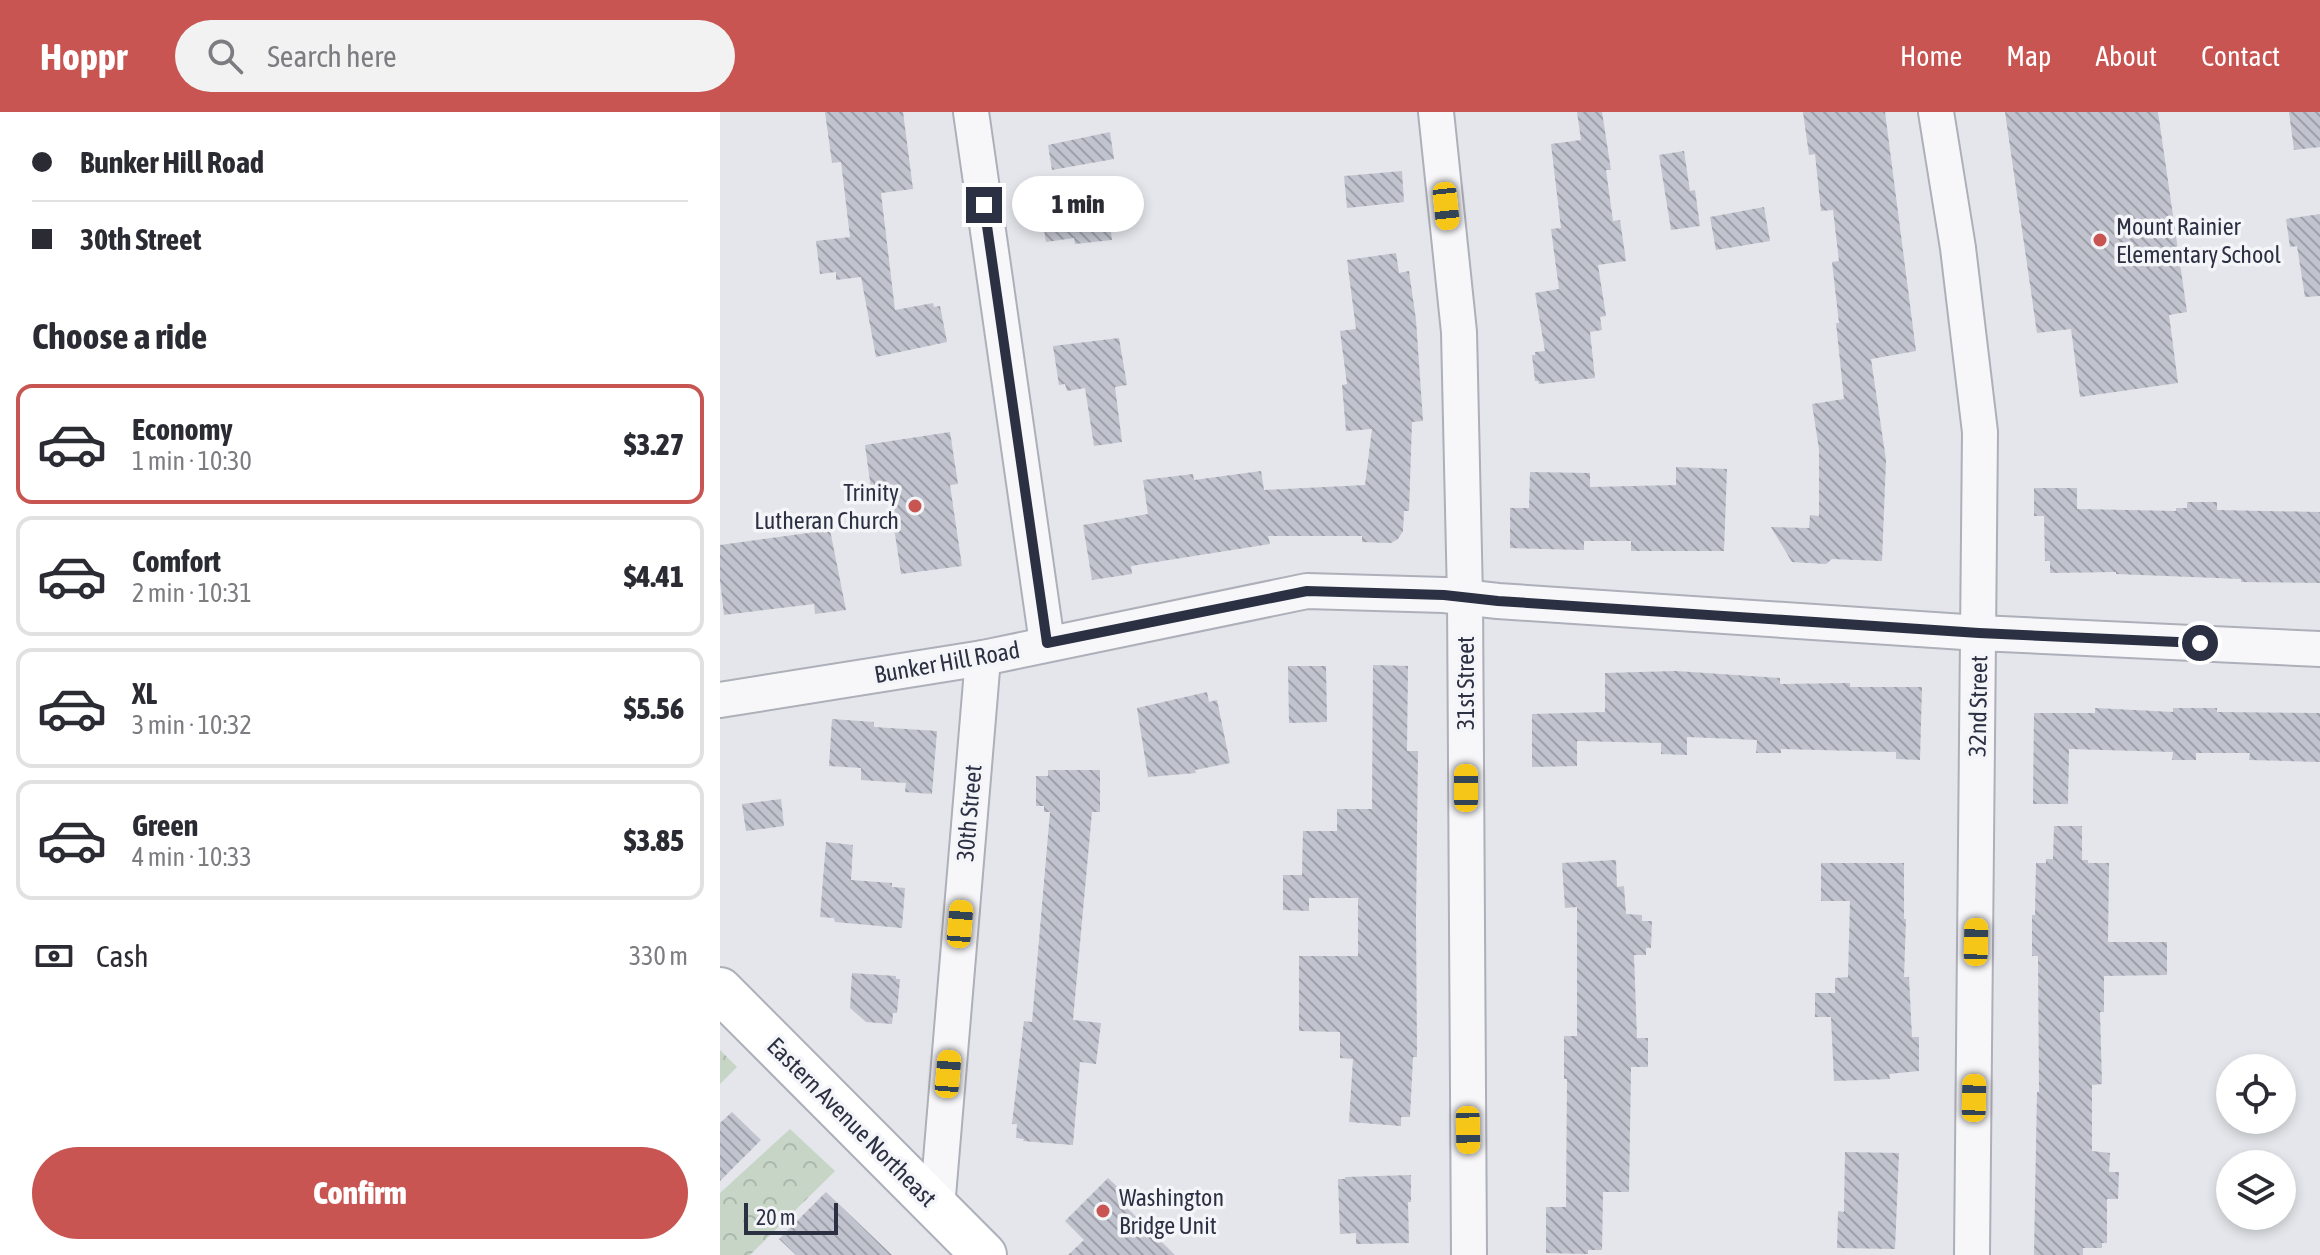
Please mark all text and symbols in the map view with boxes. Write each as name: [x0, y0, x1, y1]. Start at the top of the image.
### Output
search box: [175, 20, 735, 92]
icon: search: [203, 34, 247, 78]
text: Hoppr: [40, 35, 127, 78]
text: Search here: [267, 39, 397, 73]
text: Home: [1900, 40, 1962, 72]
text: Map: [2006, 40, 2051, 72]
text: About: [2095, 40, 2157, 72]
text: Contact: [2201, 40, 2280, 72]
text: Bunker Hill Road: [80, 145, 264, 179]
callout: 1 min: [1012, 177, 1144, 233]
car: [1432, 181, 1460, 231]
route end: [966, 187, 1002, 223]
text: 1 min: [1051, 189, 1105, 219]
place label: Mount Rainier Elementary School: [2116, 213, 2282, 268]
text: 30th Street: [80, 222, 201, 256]
marker: Mount Rainier Elementary School: [2091, 231, 2109, 249]
text: Choose a ride: [32, 315, 207, 357]
icon: car: [36, 408, 108, 480]
text: Economy: [132, 412, 233, 446]
text: $3.27: [624, 427, 684, 461]
text: 1 min · 10:30: [132, 446, 252, 476]
place label: Trinity Lutheran Church: [754, 479, 899, 534]
marker: Trinity Lutheran Church: [906, 497, 924, 515]
icon: car: [36, 540, 108, 612]
text: Comfort: [132, 544, 221, 578]
text: $4.41: [624, 559, 684, 593]
text: 2 min · 10:31: [132, 578, 252, 608]
route start: [2182, 625, 2218, 661]
street label: Bunker Hill Road: [872, 636, 1022, 688]
street label: 31st Street: [1452, 636, 1479, 730]
street label: 32nd Street: [1964, 655, 1992, 757]
icon: car: [36, 672, 108, 744]
text: XL: [132, 676, 157, 710]
text: $5.56: [624, 691, 684, 725]
text: 3 min · 10:32: [132, 710, 252, 740]
street label: 30th Street: [951, 763, 987, 863]
car: [1454, 764, 1478, 812]
icon: car: [36, 804, 108, 876]
text: Green: [132, 808, 198, 842]
text: $3.85: [624, 823, 684, 857]
text: 4 min · 10:33: [132, 842, 252, 872]
car: [946, 899, 974, 949]
car: [1964, 918, 1988, 966]
icon: cash: [32, 934, 76, 978]
text: Cash: [96, 939, 149, 973]
text: 330 m: [629, 941, 688, 971]
street label: Eastern Avenue Northeast: [762, 1032, 942, 1212]
car: [934, 1049, 962, 1099]
map controls: [2216, 1054, 2296, 1230]
button: locate: [2216, 1054, 2296, 1134]
car: [1962, 1074, 1986, 1122]
car: [1456, 1106, 1480, 1154]
button: Confirm: [32, 1147, 688, 1239]
button: layers: [2216, 1150, 2296, 1230]
place label: Washington Bridge Unit: [1119, 1184, 1224, 1239]
scale bar: [744, 1199, 838, 1235]
marker: Washington Bridge Unit: [1094, 1202, 1112, 1220]
text: 20 m: [756, 1204, 796, 1230]

